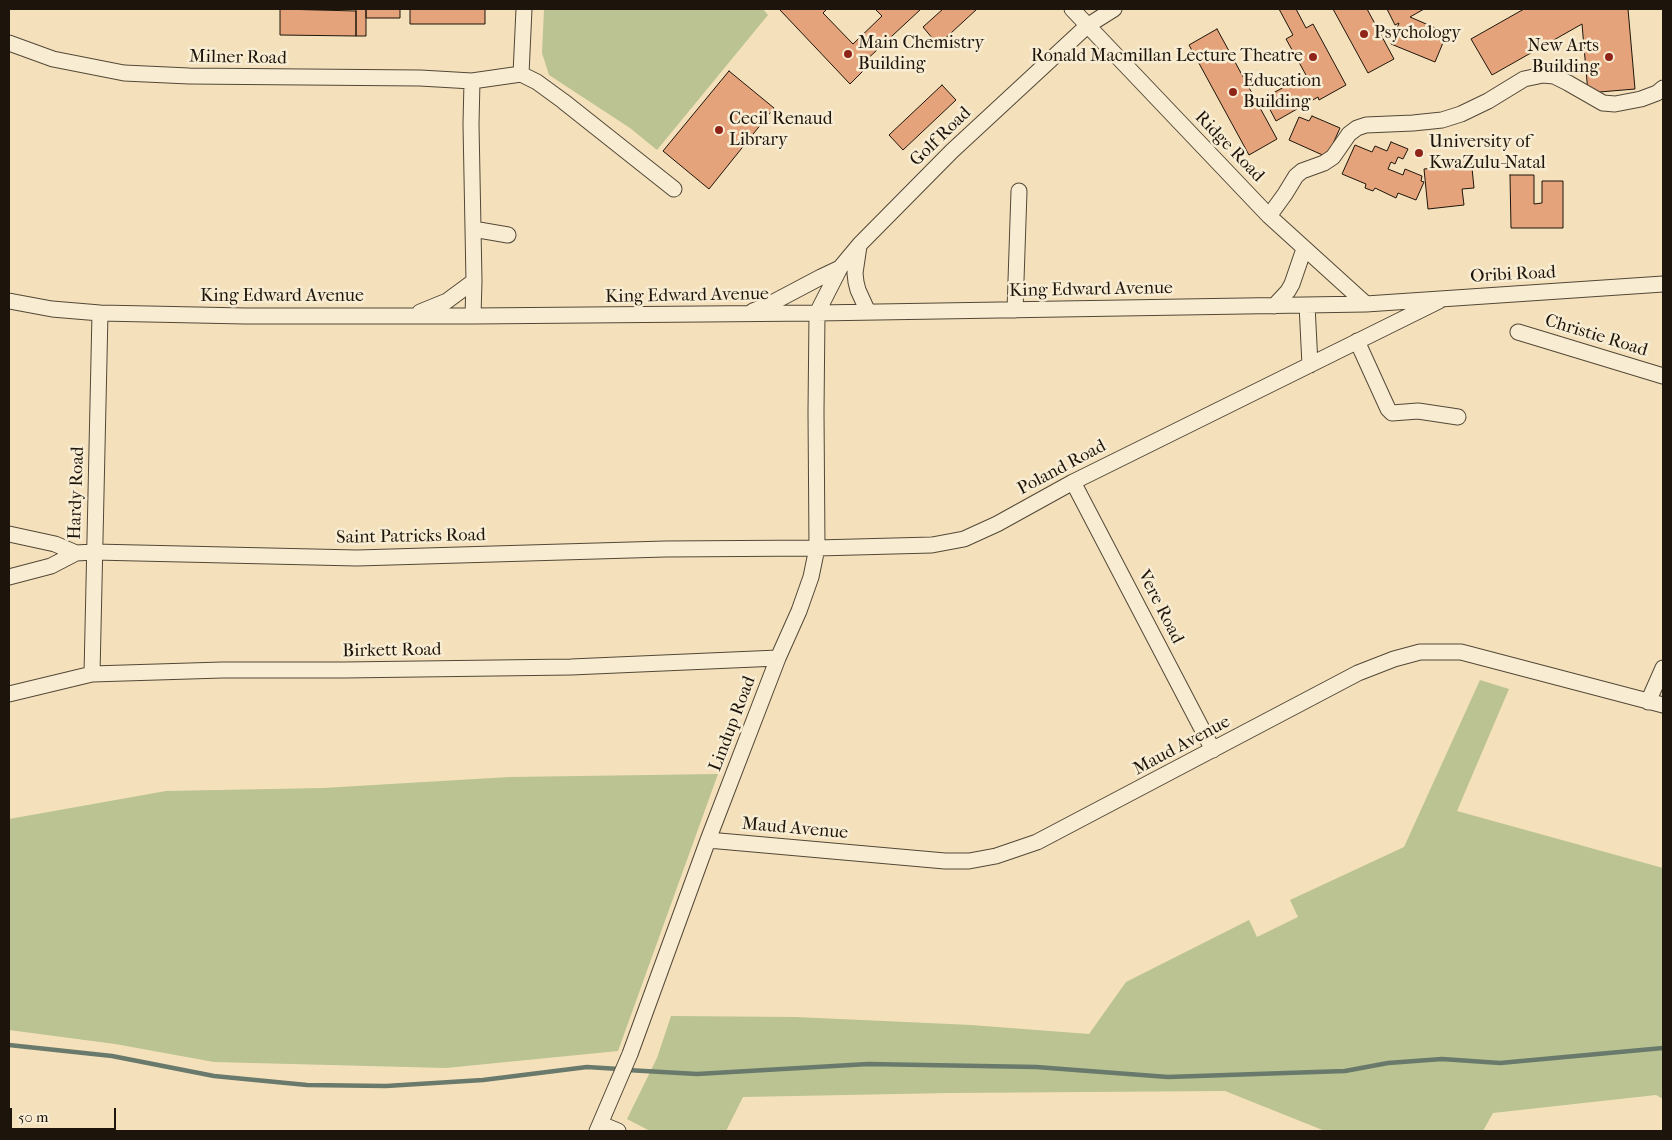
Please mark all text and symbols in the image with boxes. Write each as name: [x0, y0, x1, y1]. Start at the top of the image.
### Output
place label: Psychology: [1374, 23, 1461, 45]
marker: Psychology: [1358, 28, 1370, 40]
place label: Main Chemistry Building: [858, 33, 984, 76]
place label: New Arts Building: [1527, 36, 1599, 78]
street label: Milner Road: [189, 46, 287, 70]
place label: Ronald Macmillan Lecture Theatre: [1031, 46, 1303, 68]
marker: Main Chemistry Building: [842, 48, 854, 60]
marker: Ronald Macmillan Lecture Theatre: [1307, 51, 1319, 63]
marker: New Arts Building: [1603, 51, 1615, 63]
place label: Education Building: [1243, 71, 1321, 114]
marker: Education Building: [1227, 86, 1239, 98]
street label: Golf Road: [906, 103, 976, 171]
street label: Ridge Road: [1190, 107, 1268, 187]
place label: Cecil Renaud Library: [729, 109, 832, 152]
marker: Cecil Renaud Library: [713, 124, 725, 136]
place label: University of KwaZulu-Natal: [1429, 132, 1546, 174]
marker: University of KwaZulu-Natal: [1413, 147, 1425, 159]
street label: Oribi Road: [1470, 262, 1556, 288]
street label: King Edward Avenue: [1009, 278, 1173, 302]
street label: King Edward Avenue: [605, 284, 769, 308]
street label: King Edward Avenue: [200, 286, 364, 308]
street label: Christie Road: [1542, 310, 1650, 362]
street label: Poland Road: [1014, 436, 1110, 500]
street label: Hardy Road: [65, 446, 89, 540]
street label: Saint Patricks Road: [336, 525, 486, 549]
street label: Vere Road: [1132, 566, 1188, 648]
street label: Birkett Road: [342, 639, 442, 663]
street label: Lindup Road: [705, 673, 761, 775]
street label: Maud Avenue: [1130, 711, 1234, 781]
street label: Maud Avenue: [741, 814, 849, 844]
scale bar: [12, 1098, 119, 1130]
text: 50 m: [18, 1108, 48, 1126]

